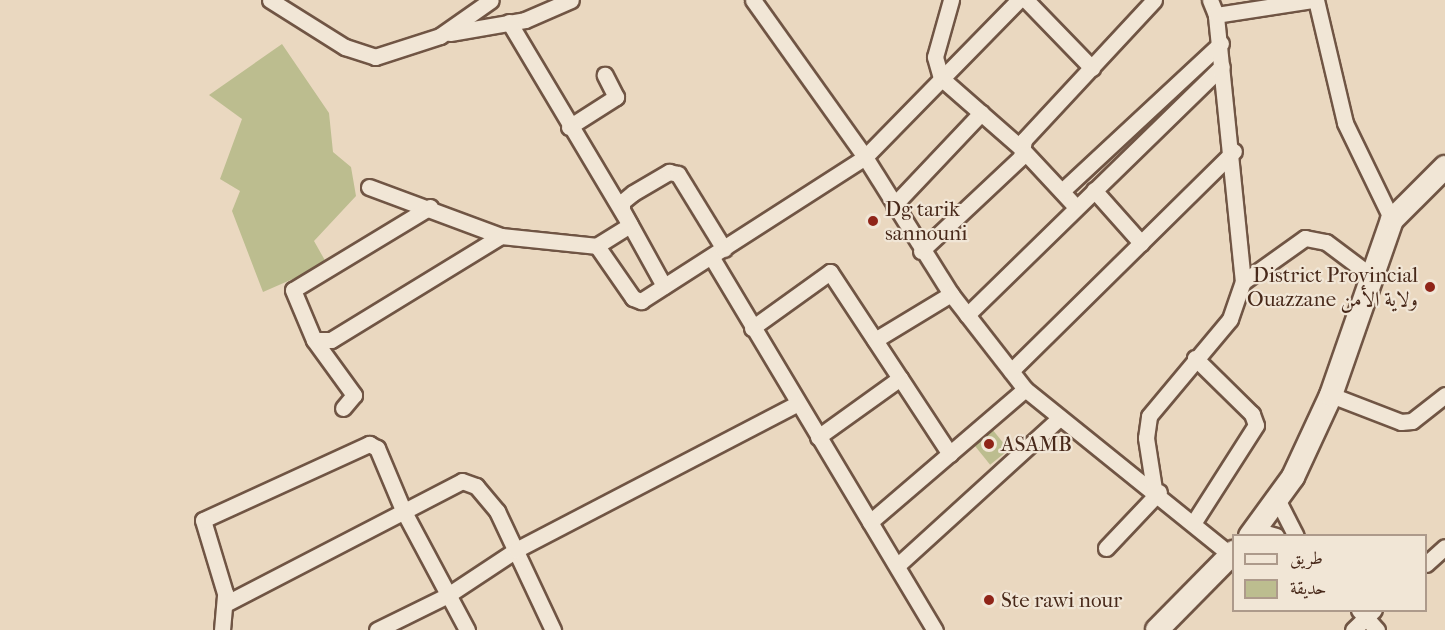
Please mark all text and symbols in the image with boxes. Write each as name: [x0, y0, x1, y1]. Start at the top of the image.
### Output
place label: Dg tarik sannouni: [885, 196, 967, 246]
marker: Dg tarik sannouni: [866, 214, 880, 228]
place label: District Provincial Ouazzane ولاية الأمن: [1247, 262, 1418, 312]
marker: District Provincial Ouazzane ولاية الأمن: [1423, 280, 1437, 294]
place label: ASAMB: [1001, 431, 1072, 457]
marker: ASAMB: [982, 437, 996, 451]
legend: [1232, 534, 1427, 612]
text: طريق: [1290, 548, 1323, 569]
text: حديقة: [1290, 578, 1326, 599]
place label: Ste rawi nour: [1001, 587, 1122, 613]
marker: Ste rawi nour: [982, 593, 996, 607]

